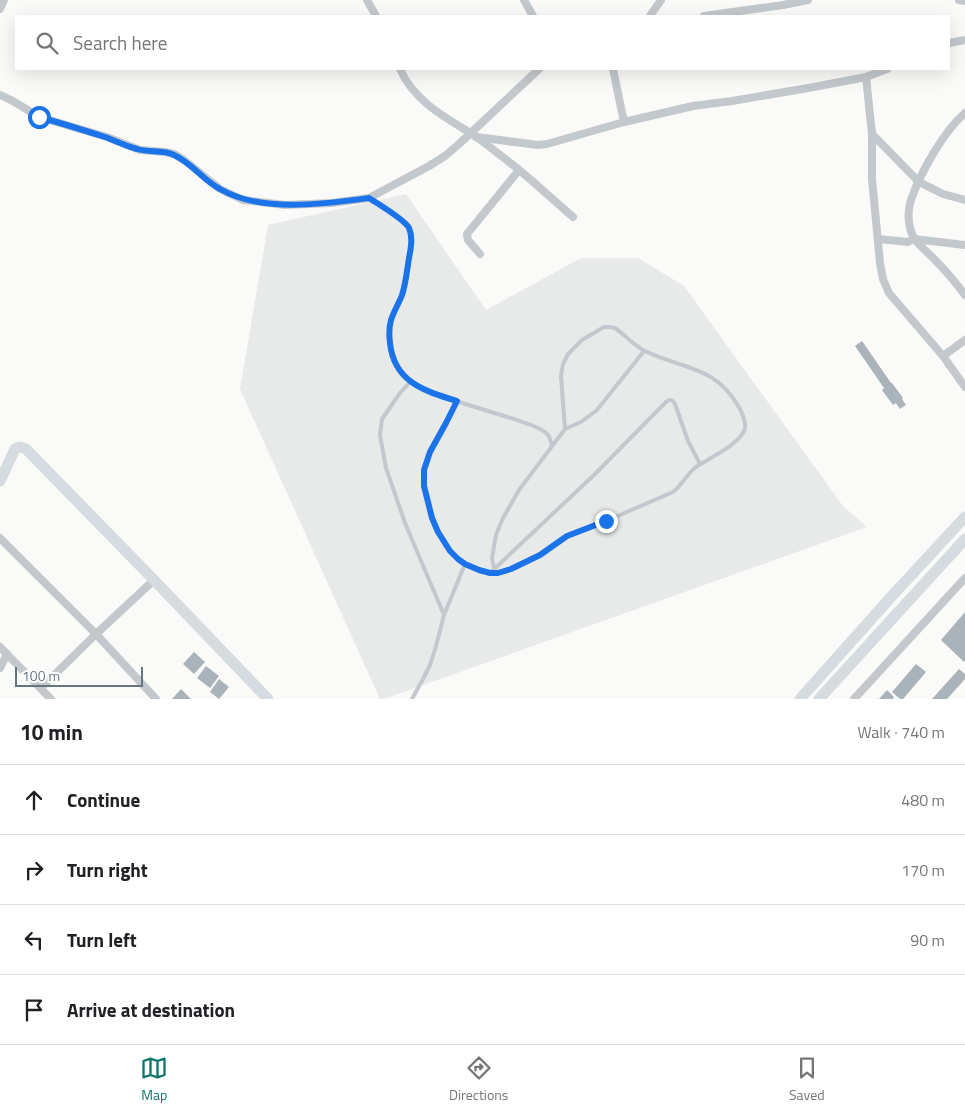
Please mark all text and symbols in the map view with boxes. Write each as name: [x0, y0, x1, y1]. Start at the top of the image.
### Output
search box: [15, 15, 950, 70]
text: Search here: [73, 28, 167, 57]
icon: search: [33, 29, 61, 57]
route start: [28, 106, 51, 129]
route end: [595, 510, 618, 533]
scale bar: [15, 664, 142, 687]
text: 100 m: [22, 665, 60, 686]
text: 10 min: [20, 716, 83, 748]
text: Walk · 740 m: [857, 720, 945, 744]
text: Continue: [67, 785, 140, 814]
icon: ahead: [20, 786, 48, 814]
text: 480 m: [901, 788, 945, 812]
text: Turn right: [67, 855, 148, 884]
icon: right: [20, 856, 48, 884]
text: 170 m: [901, 858, 945, 882]
text: Turn left: [67, 925, 137, 954]
icon: left: [20, 926, 48, 954]
text: 90 m: [910, 928, 945, 952]
text: Arrive at destination: [67, 995, 235, 1024]
icon: arrive: [20, 996, 48, 1024]
tab: Map: [140, 1054, 168, 1105]
tab: Directions: [449, 1054, 508, 1105]
tab: Saved: [789, 1054, 825, 1105]

